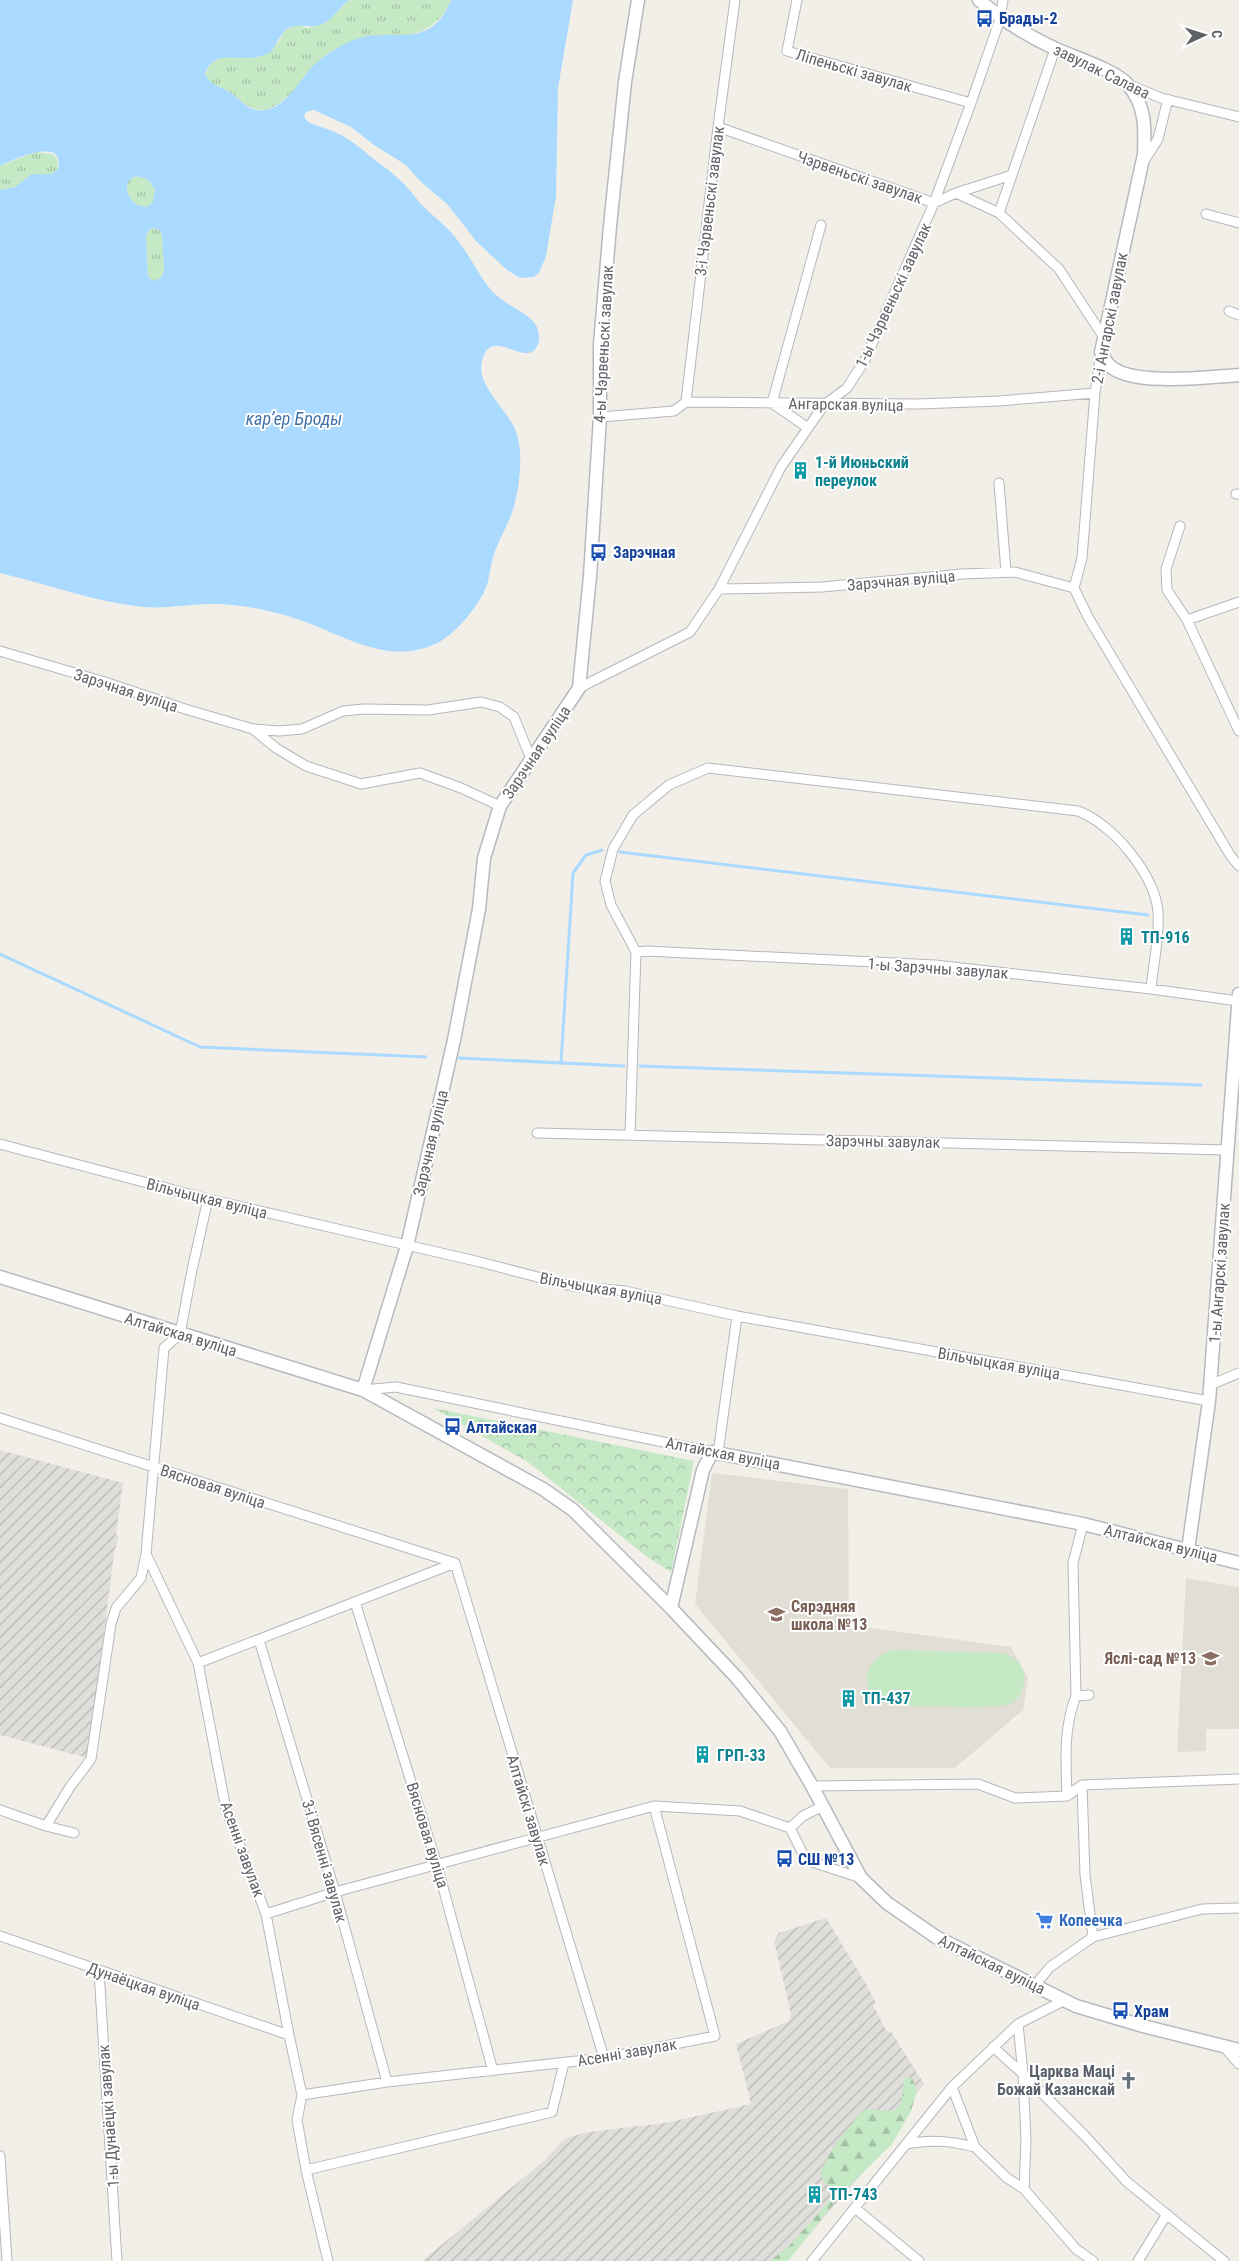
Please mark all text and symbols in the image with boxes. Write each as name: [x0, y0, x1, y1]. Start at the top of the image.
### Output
bus stop icon: Брады-2: [975, 8, 995, 28]
place label: Брады-2: [999, 9, 1057, 28]
north arrow: [1179, 10, 1229, 60]
text: С: [1209, 30, 1225, 39]
street label: завулак Салава: [1051, 40, 1153, 103]
street label: Ліпеньскі завулак: [794, 45, 914, 96]
street label: 3-і Чэрвеньскі завулак: [691, 125, 728, 277]
street label: Чэрвеньскі завулак: [795, 147, 925, 208]
street label: 1-ы Чэрвеньскі завулак: [851, 219, 936, 371]
street label: 2-і Ангарскі завулак: [1087, 251, 1132, 385]
street label: 4-ы Чэрвеньскі завулак: [590, 264, 617, 423]
street label: Ангарская вуліца: [788, 394, 904, 415]
water label: карʼер Броды: [246, 408, 342, 429]
place label: 1-й Июньский переулок: [815, 453, 909, 490]
building icon: 1-й Июньский переулок: [791, 461, 811, 481]
bus stop icon: Зарэчная: [589, 542, 609, 562]
place label: Зарэчная: [613, 543, 676, 562]
street label: Зарэчная вуліца: [846, 566, 956, 595]
street label: Зарэчная вуліца: [71, 665, 180, 716]
street label: Зарэчная вуліца: [498, 702, 575, 803]
building icon: ТП-916: [1117, 927, 1137, 947]
place label: ТП-916: [1141, 928, 1190, 947]
street label: 1-ы Зарэчны завулак: [867, 954, 1009, 983]
street label: Зарэчная вуліца: [409, 1088, 452, 1198]
street label: Зарэчны завулак: [826, 1131, 941, 1152]
street label: Вільчыцкая вуліца: [145, 1174, 269, 1223]
street label: 1-ы Ангарскі завулак: [1205, 1202, 1234, 1344]
street label: Вільчыцкая вуліца: [538, 1268, 664, 1309]
street label: Алтайская вуліца: [122, 1308, 239, 1361]
street label: Вільчыцкая вуліца: [936, 1343, 1062, 1384]
bus stop icon: Алтайская: [442, 1417, 462, 1437]
place label: Алтайская: [466, 1418, 537, 1437]
street label: Алтайская вуліца: [664, 1433, 782, 1474]
street label: Вясновая вуліца: [158, 1461, 268, 1512]
street label: Алтайская вуліца: [1102, 1520, 1220, 1567]
place label: Сярэдняя школа №13: [791, 1597, 867, 1634]
school or university icon: Сярэдняя школа №13: [767, 1605, 787, 1625]
school or university icon: Яслі-сад №13: [1200, 1648, 1220, 1668]
place label: Яслі-сад №13: [1104, 1649, 1196, 1668]
building icon: ТП-437: [838, 1688, 858, 1708]
place label: ТП-437: [862, 1689, 911, 1708]
building icon: ГРП-33: [693, 1745, 713, 1765]
place label: ГРП-33: [717, 1746, 766, 1765]
street label: Алтайскі завулак: [503, 1752, 555, 1868]
street label: Вясновая вуліца: [402, 1780, 453, 1890]
street label: 3-і Вясенні завулак: [298, 1798, 351, 1925]
street label: Асенні завулак: [216, 1799, 269, 1900]
bus stop icon: СШ №13: [774, 1849, 794, 1869]
place label: СШ №13: [798, 1850, 854, 1869]
supermarket icon: Копеечка: [1035, 1910, 1055, 1930]
place label: Копеечка: [1059, 1911, 1123, 1930]
street label: Алтайская вуліца: [935, 1930, 1048, 1998]
street label: Дунаёцкая вуліца: [85, 1958, 203, 2015]
bus stop icon: Храм: [1110, 2001, 1130, 2021]
place label: Храм: [1134, 2002, 1169, 2021]
street label: Асенні завулак: [576, 2034, 678, 2071]
street label: 1-ы Дунаёцкі завулак: [94, 2044, 123, 2188]
place label: Царква Маці Божай Казанскай: [997, 2062, 1115, 2099]
church icon: Царква Маці Божай Казанскай: [1119, 2070, 1139, 2090]
building icon: ТП-743: [805, 2184, 825, 2204]
place label: ТП-743: [829, 2185, 878, 2204]

